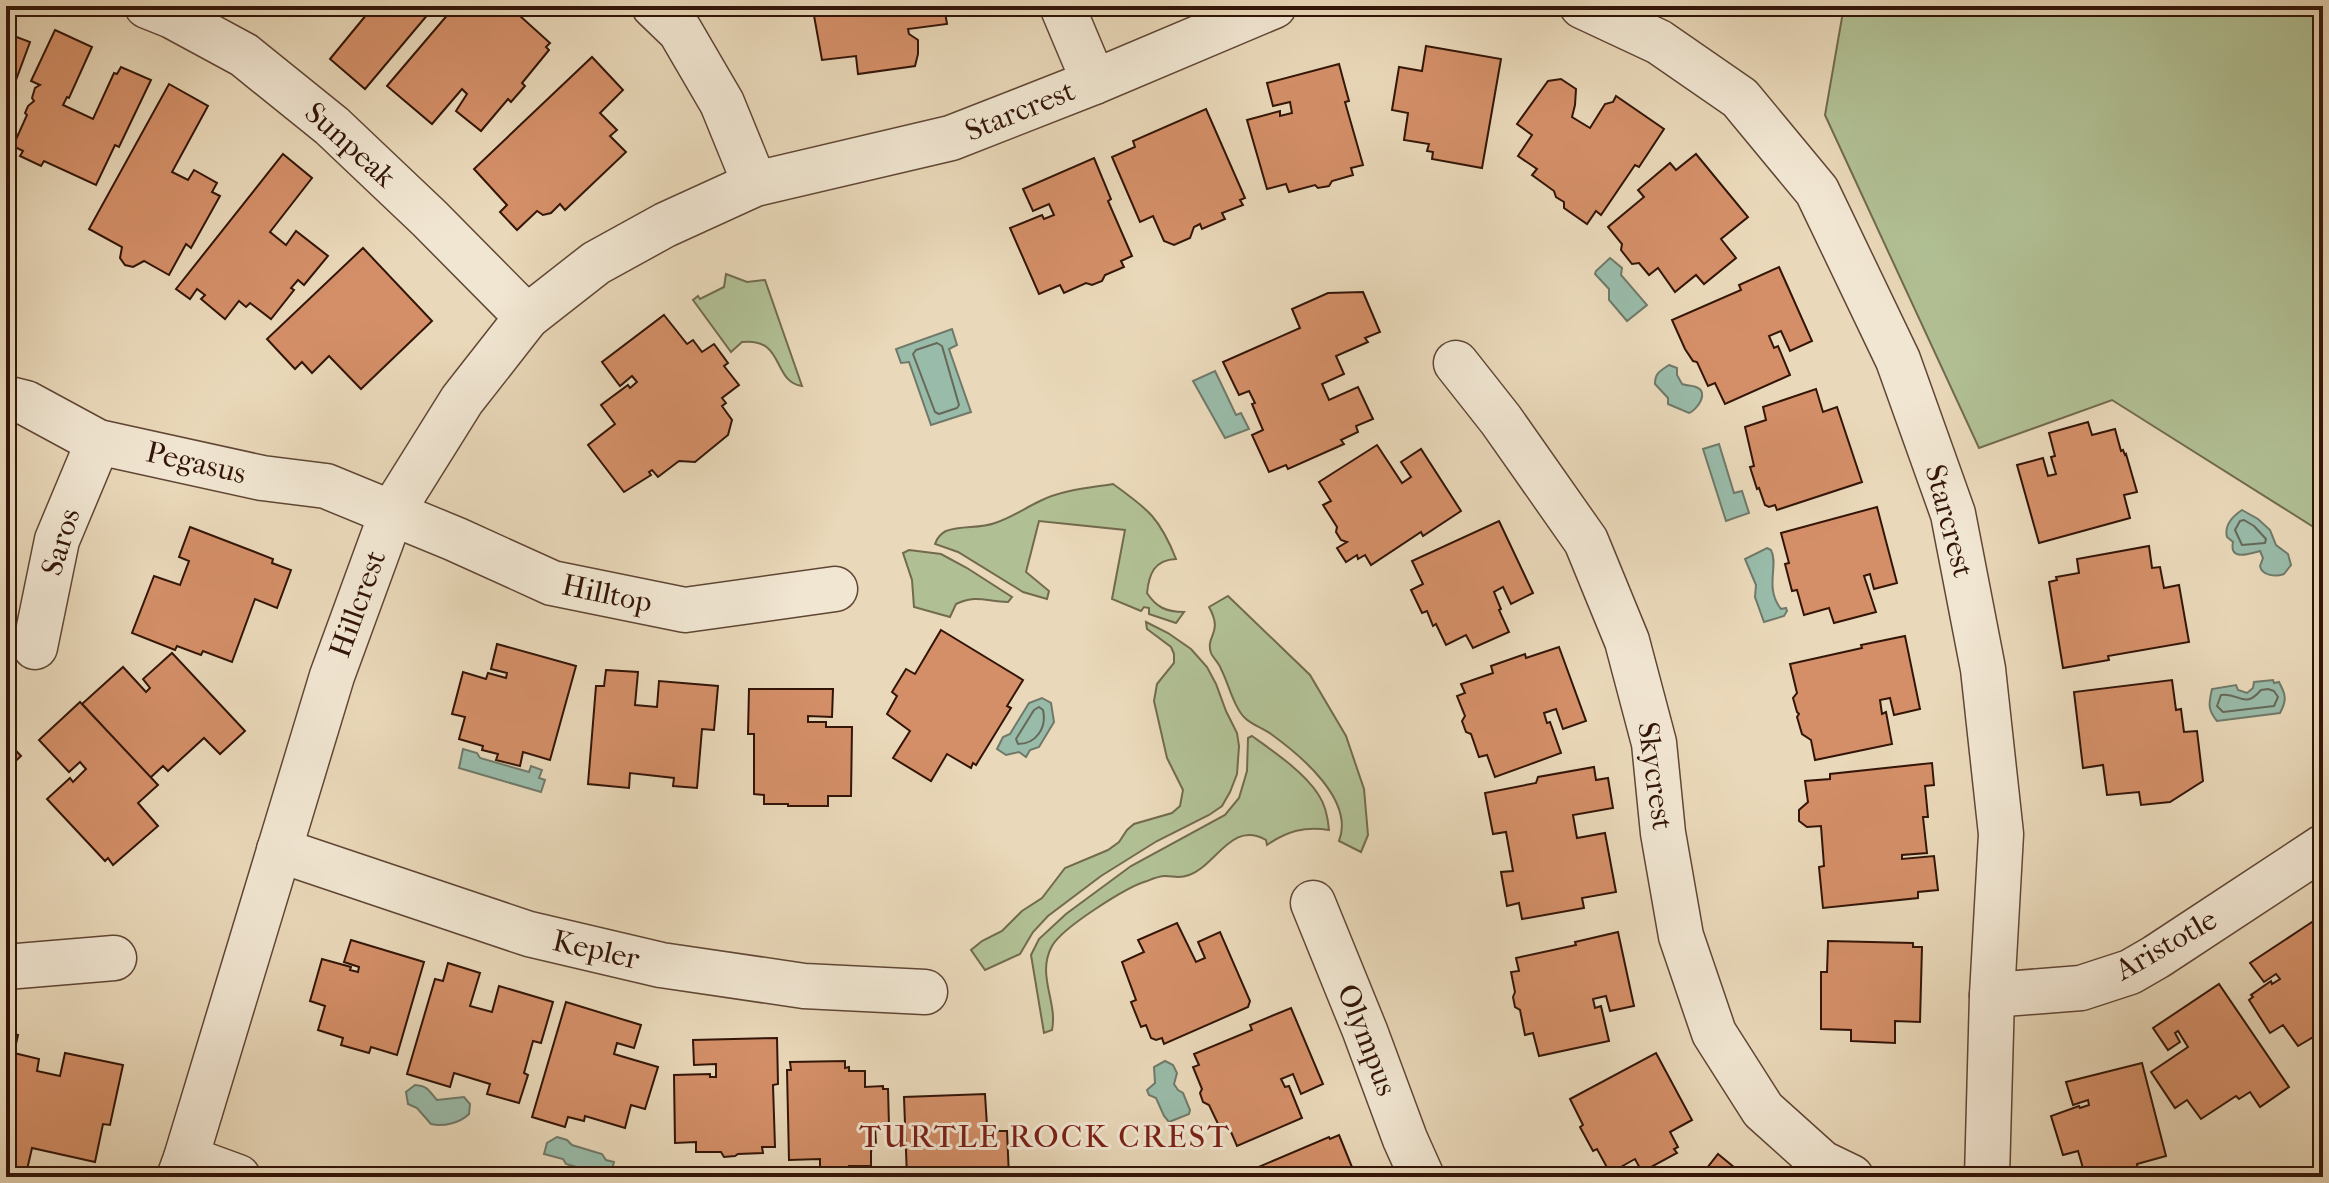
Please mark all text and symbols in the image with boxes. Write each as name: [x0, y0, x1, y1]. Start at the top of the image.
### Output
street label: Starcrest: [960, 73, 1080, 149]
street label: Sunpeak: [297, 95, 403, 195]
street label: Pegasus: [143, 435, 249, 491]
street label: Starcrest: [1917, 461, 1981, 581]
street label: Saros: [34, 504, 88, 580]
street label: Hillcrest: [322, 545, 394, 662]
street label: Hilltop: [559, 567, 655, 621]
street label: Skycrest: [1630, 720, 1680, 833]
street label: Aristotle: [2108, 902, 2223, 989]
street label: Kepler: [549, 923, 643, 977]
street label: Olympus: [1330, 979, 1404, 1101]
district label: TURTLE ROCK CREST: [859, 1118, 1231, 1155]

